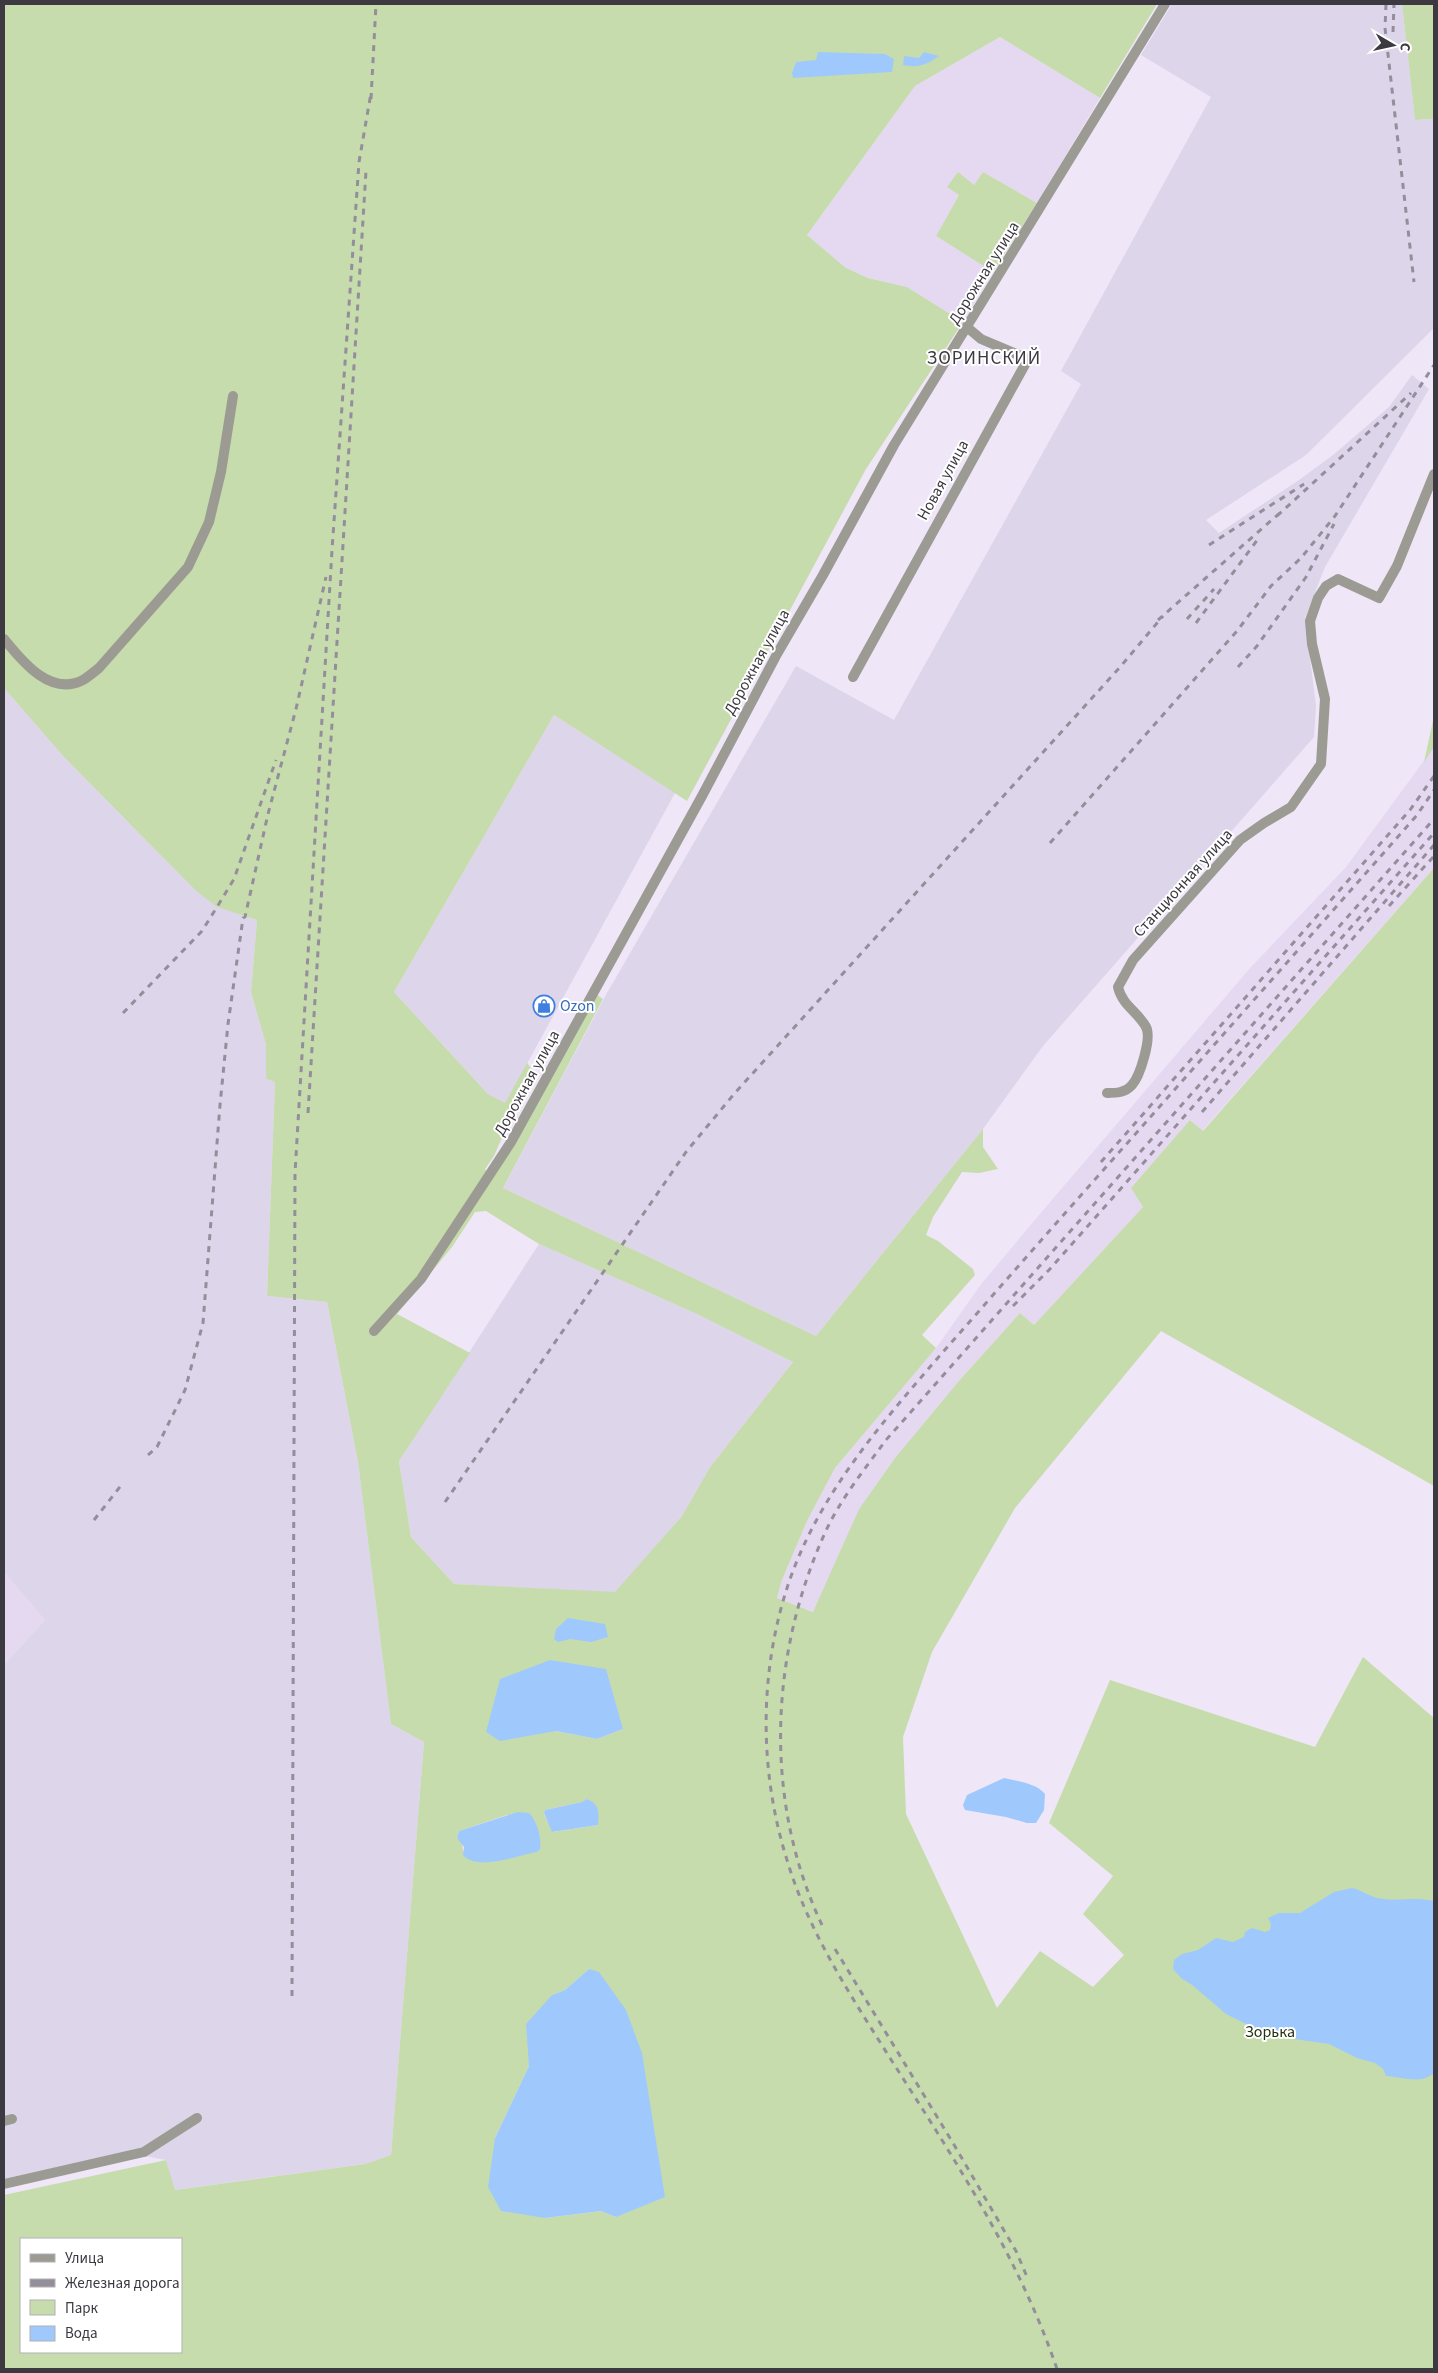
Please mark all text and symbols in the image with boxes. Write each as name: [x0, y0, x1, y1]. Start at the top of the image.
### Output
north arrow: [1368, 20, 1418, 70]
text: С: [1394, 41, 1415, 52]
street label: Дорожная улица: [943, 217, 1025, 329]
district label: ЗОРИНСКИЙ: [927, 345, 1041, 372]
street label: Новая улица: [912, 436, 974, 524]
street label: Дорожная улица: [719, 605, 795, 719]
street label: Станционная улица: [1128, 824, 1238, 942]
shop icon: Ozon: [532, 994, 556, 1018]
place label: Ozon: [560, 995, 595, 1017]
street label: Дорожная улица: [489, 1026, 565, 1140]
park label: Зорька: [1245, 2021, 1295, 2043]
legend: [20, 2238, 182, 2353]
text: Улица: [65, 2248, 104, 2269]
text: Железная дорога: [65, 2273, 180, 2294]
text: Парк: [65, 2298, 99, 2319]
text: Вода: [65, 2323, 98, 2344]

